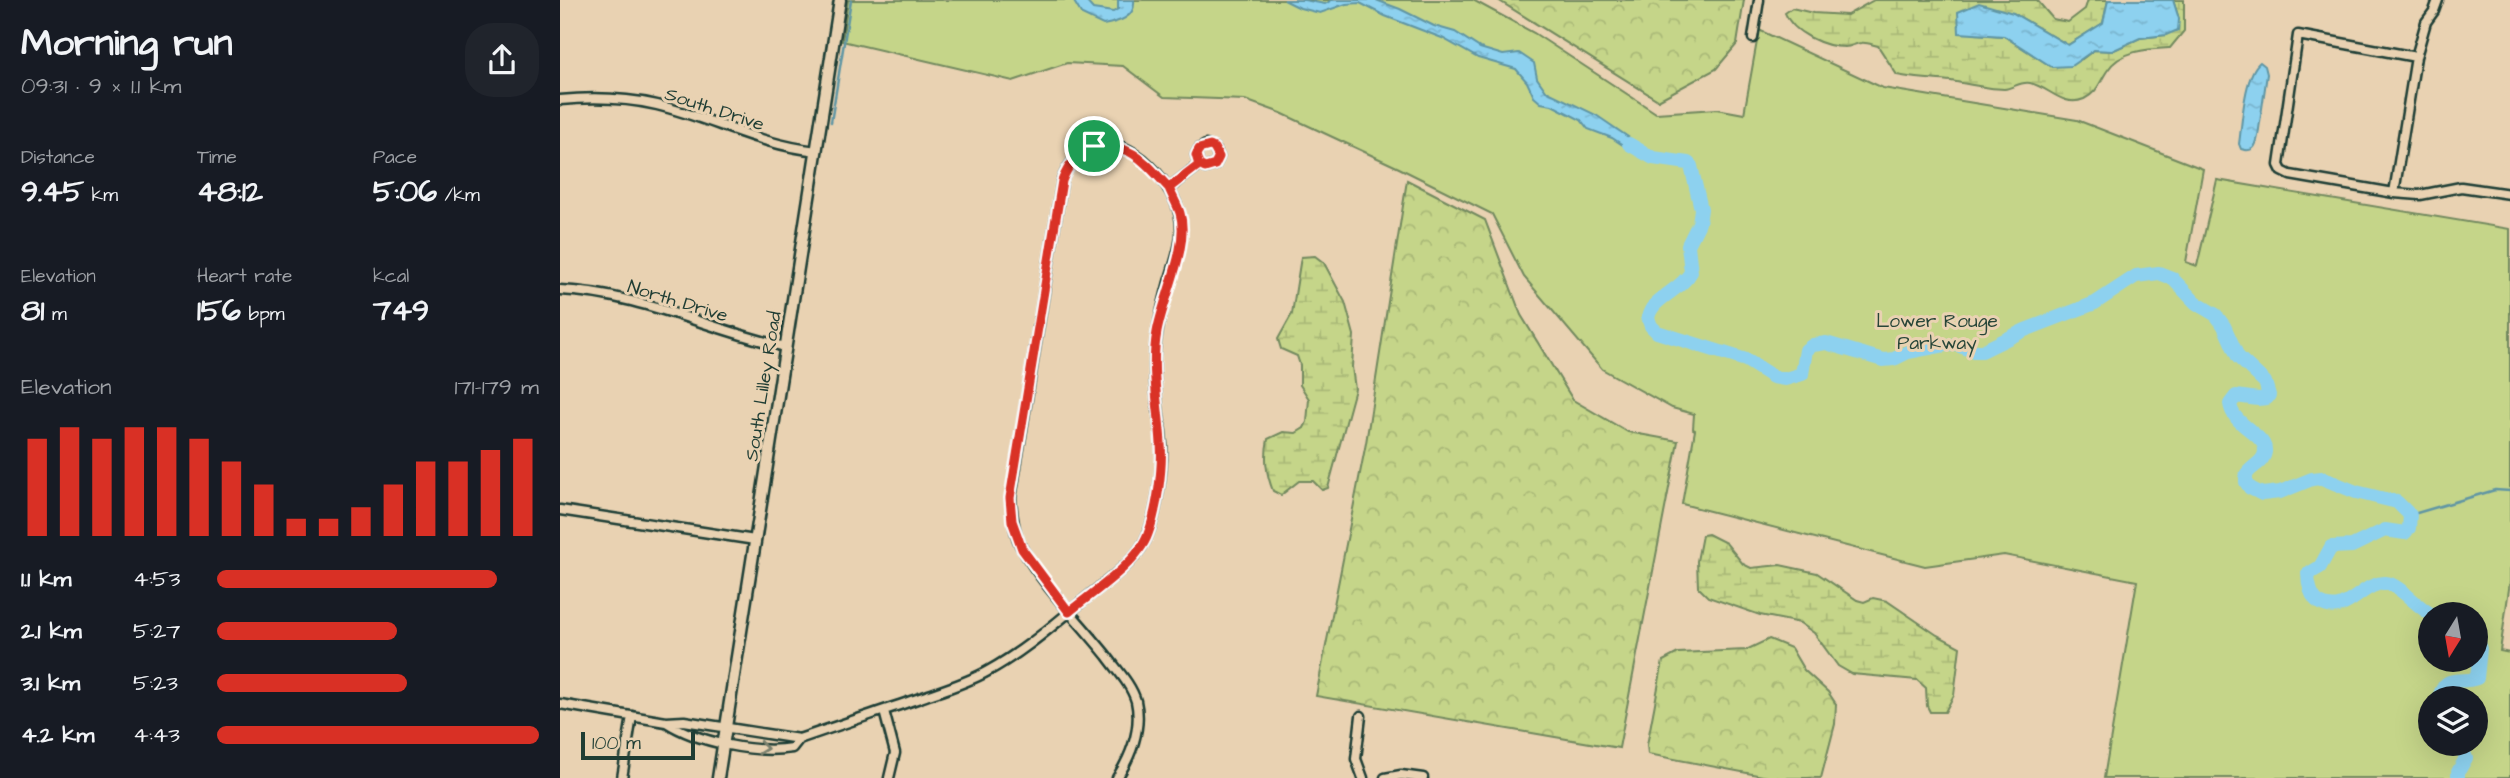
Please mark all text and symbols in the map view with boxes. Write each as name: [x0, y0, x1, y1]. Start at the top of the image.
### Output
text: Morning run: [21, 18, 233, 70]
button: share: [465, 23, 539, 97]
text: 09:31 · 9 × 1.1 km: [21, 70, 181, 102]
street label: South Drive: [661, 81, 768, 138]
pin: [1064, 116, 1124, 176]
icon: arrive: [1075, 127, 1113, 165]
text: Distance: [21, 144, 95, 171]
text: Time: [197, 144, 237, 171]
text: Pace: [373, 144, 417, 171]
text: 9.45: [21, 171, 84, 213]
text: 48:12: [197, 171, 263, 213]
text: 5:06: [373, 171, 437, 213]
text: km: [84, 182, 118, 209]
text: /km: [437, 182, 480, 209]
text: Elevation: [21, 263, 96, 290]
text: Heart rate: [197, 263, 292, 290]
text: kcal: [373, 263, 409, 290]
street label: North Drive: [624, 273, 731, 329]
text: 81: [21, 290, 44, 332]
text: 156: [197, 290, 241, 332]
text: 749: [373, 290, 429, 332]
text: m: [44, 301, 67, 328]
text: bpm: [241, 301, 285, 328]
park label: Lower Rouge Parkway: [1876, 308, 1998, 358]
street label: South Lilley Road: [738, 309, 790, 463]
text: Elevation: [21, 371, 112, 403]
text: 171–179 m: [455, 371, 539, 403]
text: 1.1 km: [21, 563, 71, 595]
text: 4:53: [133, 563, 180, 595]
north arrow: [2418, 602, 2488, 672]
map controls: [2418, 602, 2488, 756]
text: 2.1 km: [21, 615, 82, 647]
text: 5:27: [133, 615, 180, 647]
text: 3.1 km: [21, 667, 80, 699]
text: 5:23: [133, 667, 178, 699]
button: layers: [2418, 686, 2488, 756]
text: 4.2 km: [21, 719, 94, 751]
text: 4:43: [133, 719, 180, 751]
scale bar: [581, 729, 695, 761]
text: 100 m: [592, 730, 641, 757]
one-way arrow: [757, 741, 769, 756]

